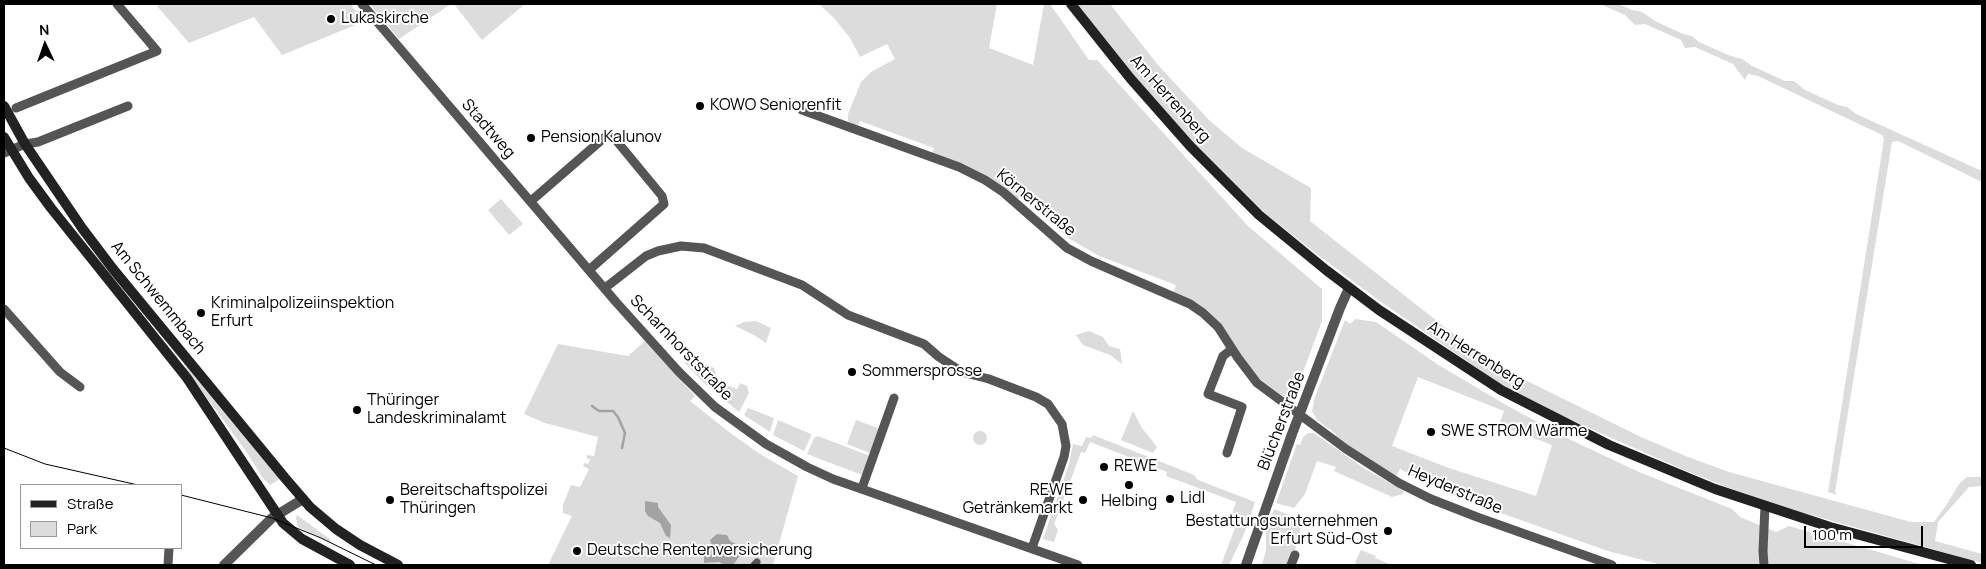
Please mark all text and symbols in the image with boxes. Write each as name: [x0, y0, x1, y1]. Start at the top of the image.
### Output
place label: Lukaskirche: [341, 9, 429, 29]
marker: Lukaskirche: [325, 13, 337, 25]
north arrow: [20, 20, 70, 70]
text: N: [39, 20, 50, 39]
street label: Am Herrenberg: [1126, 51, 1214, 147]
street label: Stadtweg: [457, 96, 519, 162]
place label: KOWO Seniorenfit: [710, 96, 841, 116]
marker: KOWO Seniorenfit: [694, 100, 706, 112]
place label: Pension Kalunov: [541, 128, 662, 148]
marker: Pension Kalunov: [525, 132, 537, 144]
street label: Körnerstraße: [992, 165, 1080, 241]
street label: Am Schwemmbach: [106, 238, 210, 358]
street label: Scharnhorststraße: [626, 291, 736, 405]
place label: Kriminalpolizeiinspektion Erfurt: [211, 294, 394, 332]
marker: Kriminalpolizeiinspektion Erfurt: [195, 307, 207, 319]
street label: Am Herrenberg: [1424, 317, 1528, 393]
place label: Sommersprosse: [862, 362, 982, 382]
marker: Sommersprosse: [846, 366, 858, 378]
street label: Blücherstraße: [1254, 369, 1310, 473]
place label: Thüringer Landeskriminalamt: [367, 391, 506, 429]
marker: Thüringer Landeskriminalamt: [351, 404, 363, 416]
place label: SWE STROM Wärme: [1441, 422, 1587, 442]
marker: SWE STROM Wärme: [1425, 426, 1437, 438]
place label: REWE: [1114, 457, 1157, 477]
marker: REWE: [1098, 461, 1110, 473]
street label: Heyderstraße: [1405, 462, 1505, 518]
marker: Helbing: [1123, 479, 1135, 491]
place label: Bereitschaftspolizei Thüringen: [400, 481, 548, 519]
place label: REWE Getränkemarkt: [963, 481, 1073, 519]
legend: [20, 484, 182, 549]
place label: Lidl: [1180, 489, 1205, 509]
place label: Helbing: [1101, 492, 1157, 512]
text: Straße: [67, 493, 113, 514]
marker: Lidl: [1164, 493, 1176, 505]
marker: Bereitschaftspolizei Thüringen: [384, 494, 396, 506]
marker: REWE Getränkemarkt: [1077, 494, 1089, 506]
place label: Bestattungsunternehmen Erfurt Süd-Ost: [1186, 512, 1378, 550]
scale bar: [1806, 516, 1925, 548]
text: Park: [67, 518, 97, 539]
text: 100 m: [1812, 524, 1852, 545]
marker: Bestattungsunternehmen Erfurt Süd-Ost: [1382, 525, 1394, 537]
place label: Deutsche Rentenversicherung: [587, 541, 812, 561]
marker: Deutsche Rentenversicherung: [571, 545, 583, 557]

